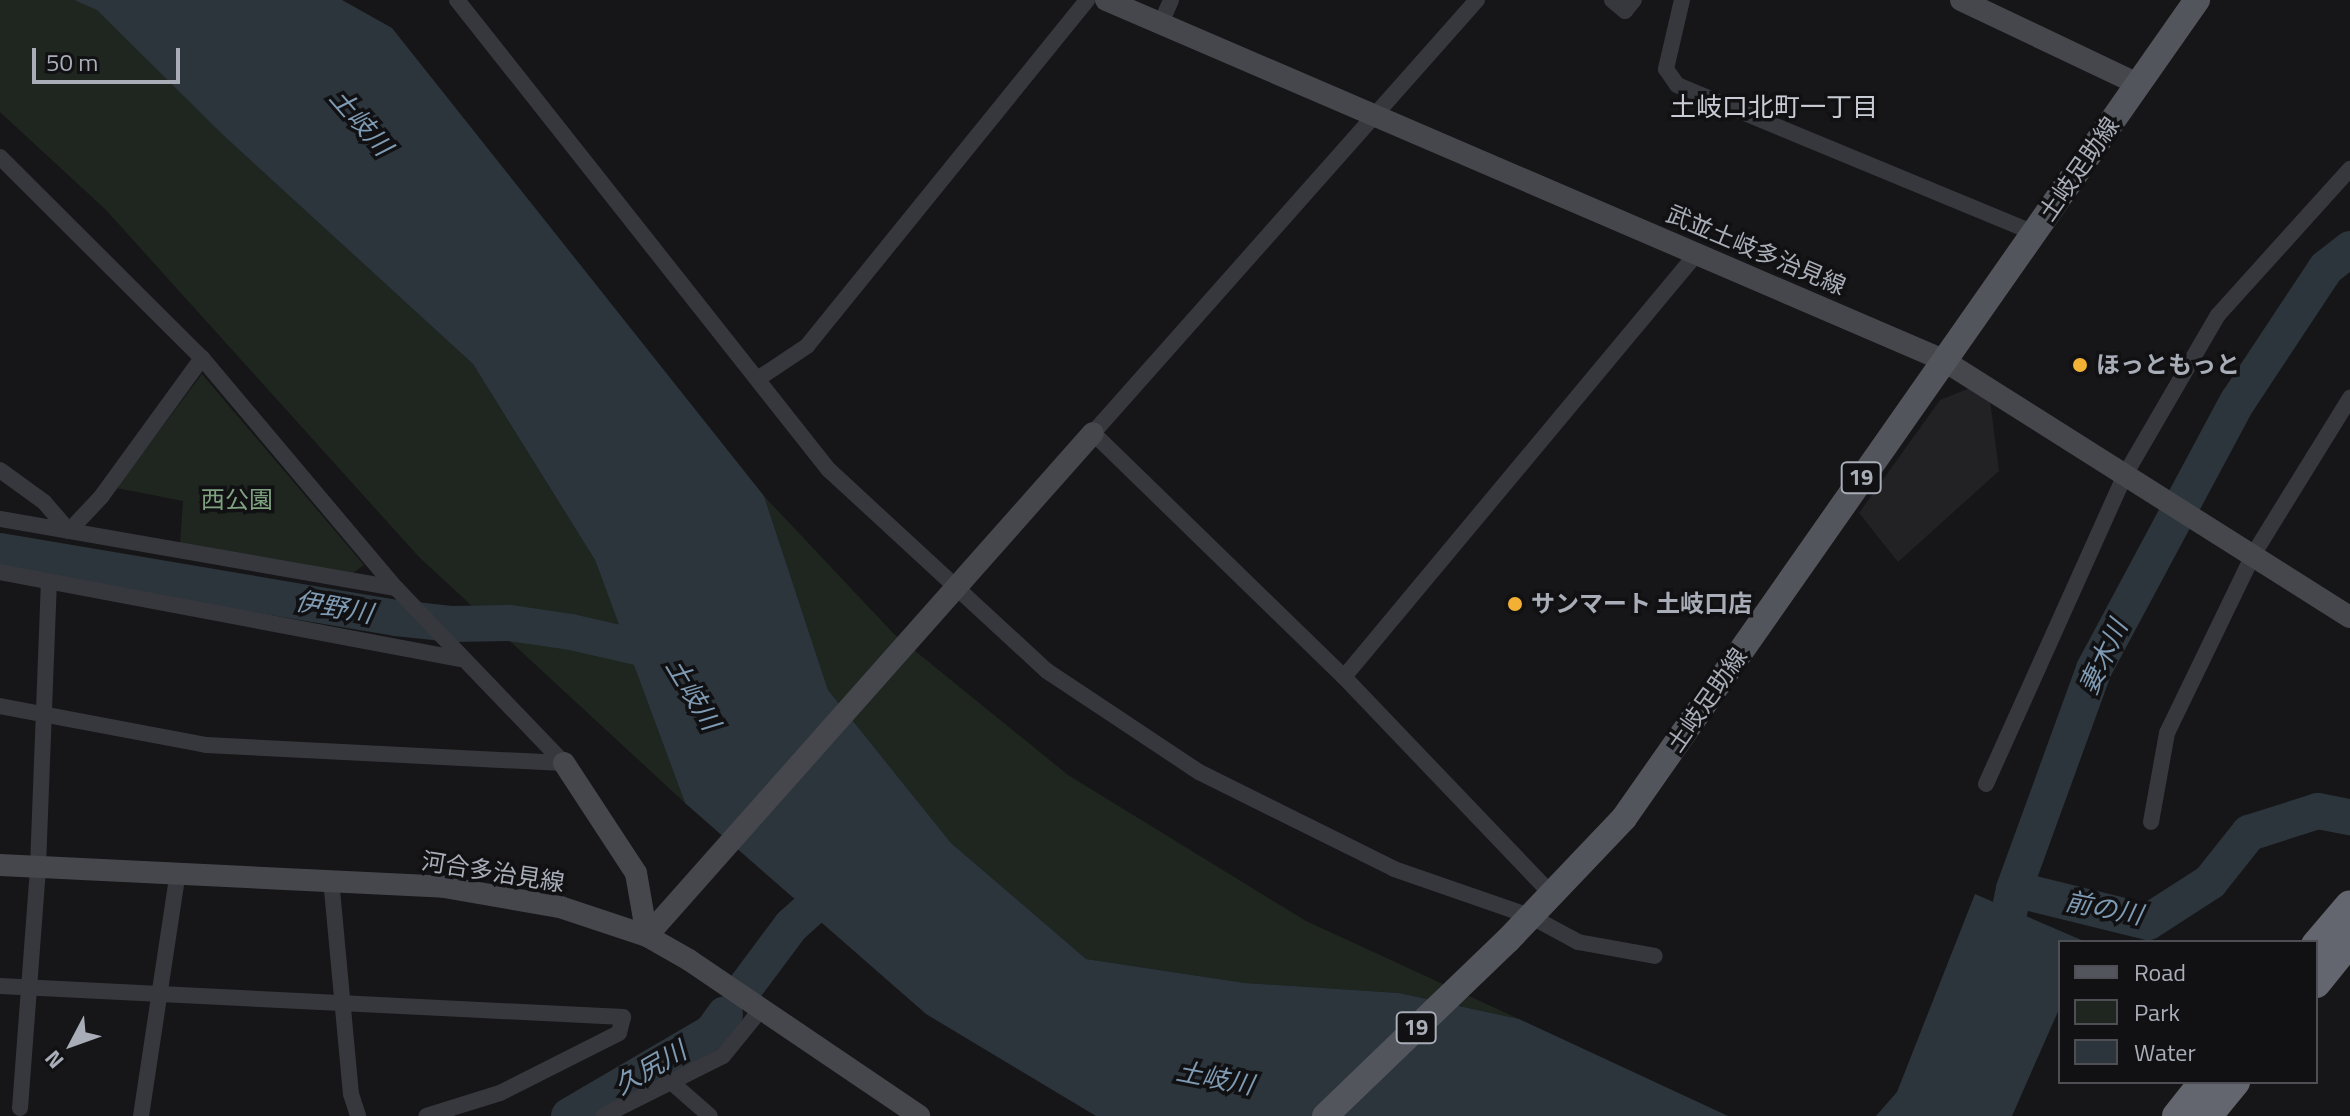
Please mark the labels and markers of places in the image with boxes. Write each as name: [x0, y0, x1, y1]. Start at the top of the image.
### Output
place label: ほっともっと: [2096, 351, 2240, 379]
marker: ほっともっと: [2071, 356, 2089, 374]
place label: サンマート 土岐口店: [1531, 590, 1752, 618]
marker: サンマート 土岐口店: [1506, 595, 1524, 613]

